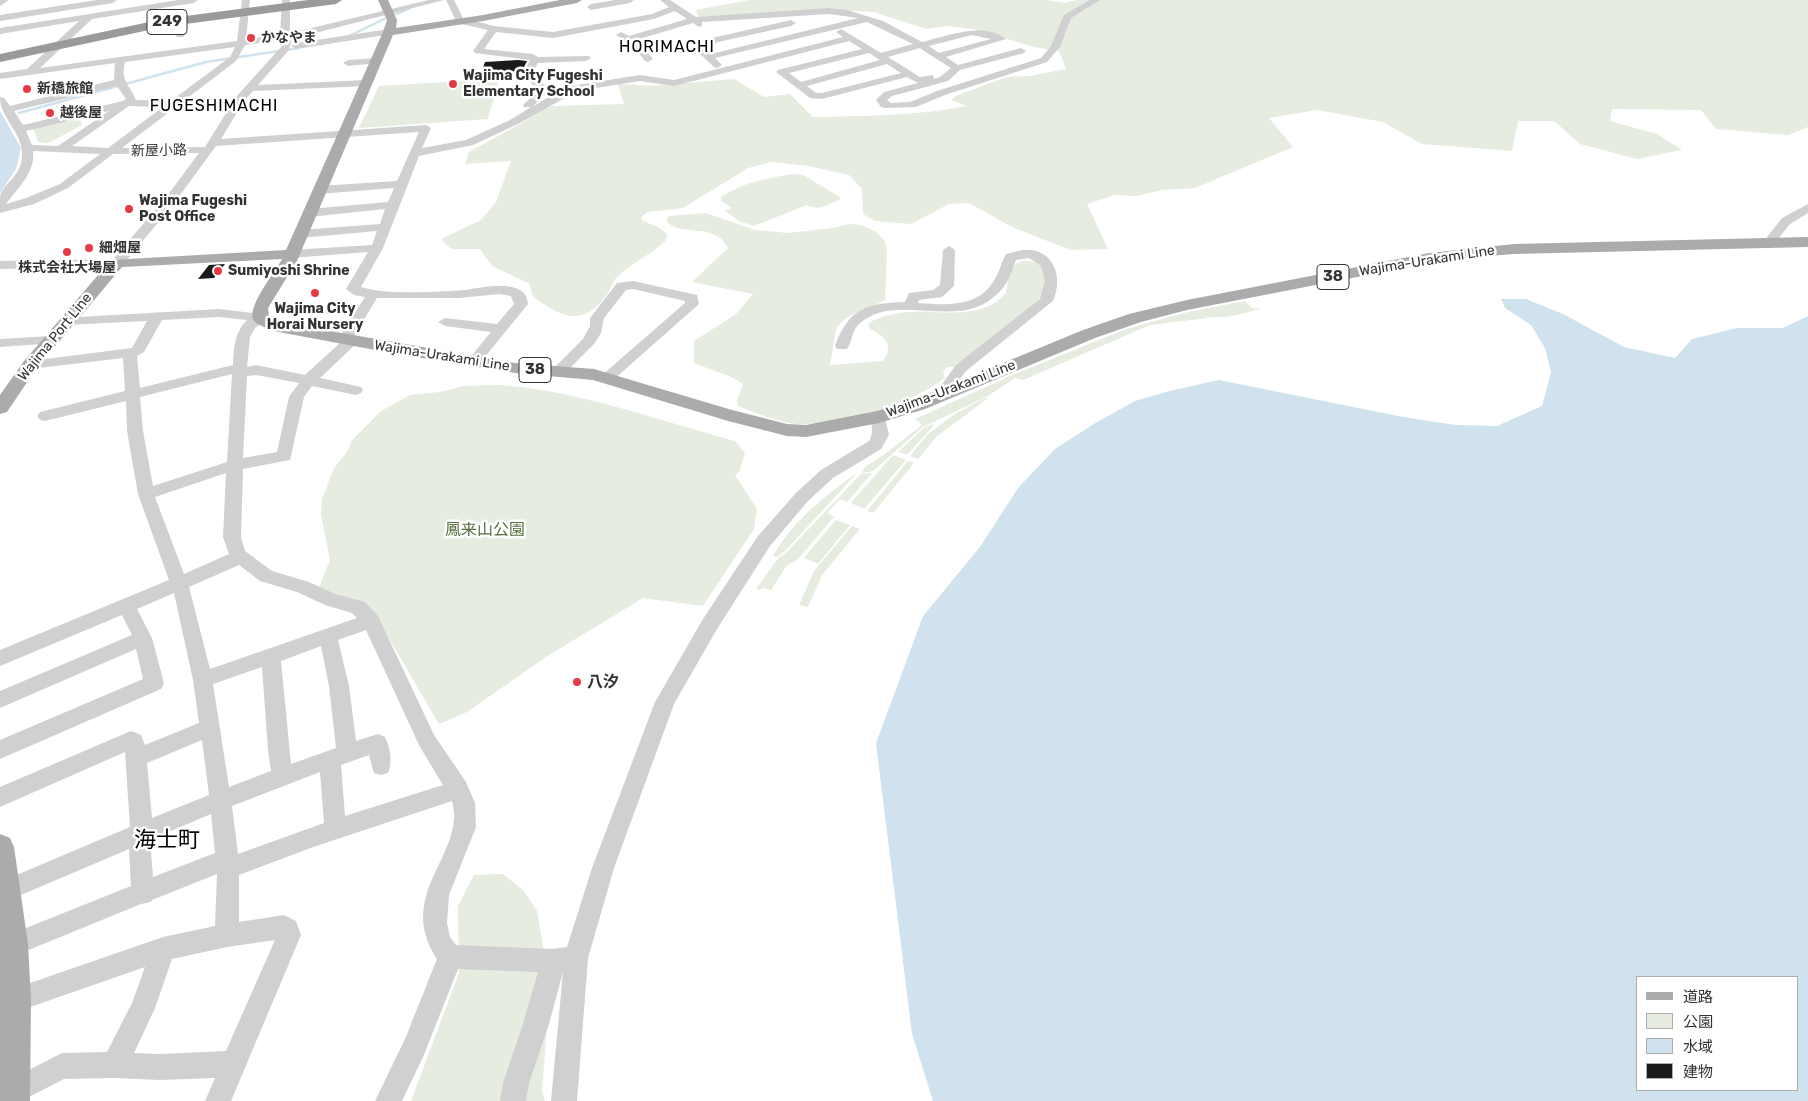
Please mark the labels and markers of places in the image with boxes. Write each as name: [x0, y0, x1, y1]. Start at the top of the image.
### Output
place label: かなやま: [261, 30, 317, 46]
marker: かなやま: [245, 32, 257, 44]
place label: Wajima City Fugeshi Elementary School: [463, 68, 603, 100]
marker: Wajima City Fugeshi Elementary School: [447, 78, 459, 90]
place label: 新橋旅館: [37, 81, 93, 97]
marker: 新橋旅館: [21, 83, 33, 95]
place label: 越後屋: [60, 105, 102, 121]
marker: 越後屋: [44, 107, 56, 119]
place label: Wajima Fugeshi Post Office: [139, 193, 247, 226]
marker: Wajima Fugeshi Post Office: [123, 203, 135, 215]
place label: 細畑屋: [99, 240, 141, 256]
marker: 細畑屋: [83, 242, 95, 254]
marker: 株式会社大場屋: [61, 246, 73, 258]
place label: 株式会社大場屋: [18, 260, 116, 276]
place label: Sumiyoshi Shrine: [228, 263, 350, 279]
marker: Sumiyoshi Shrine: [212, 265, 224, 277]
marker: Wajima City Horai Nursery: [309, 287, 321, 299]
place label: Wajima City Horai Nursery: [267, 301, 363, 334]
place label: 八汐: [587, 672, 619, 692]
marker: 八汐: [571, 676, 583, 688]

